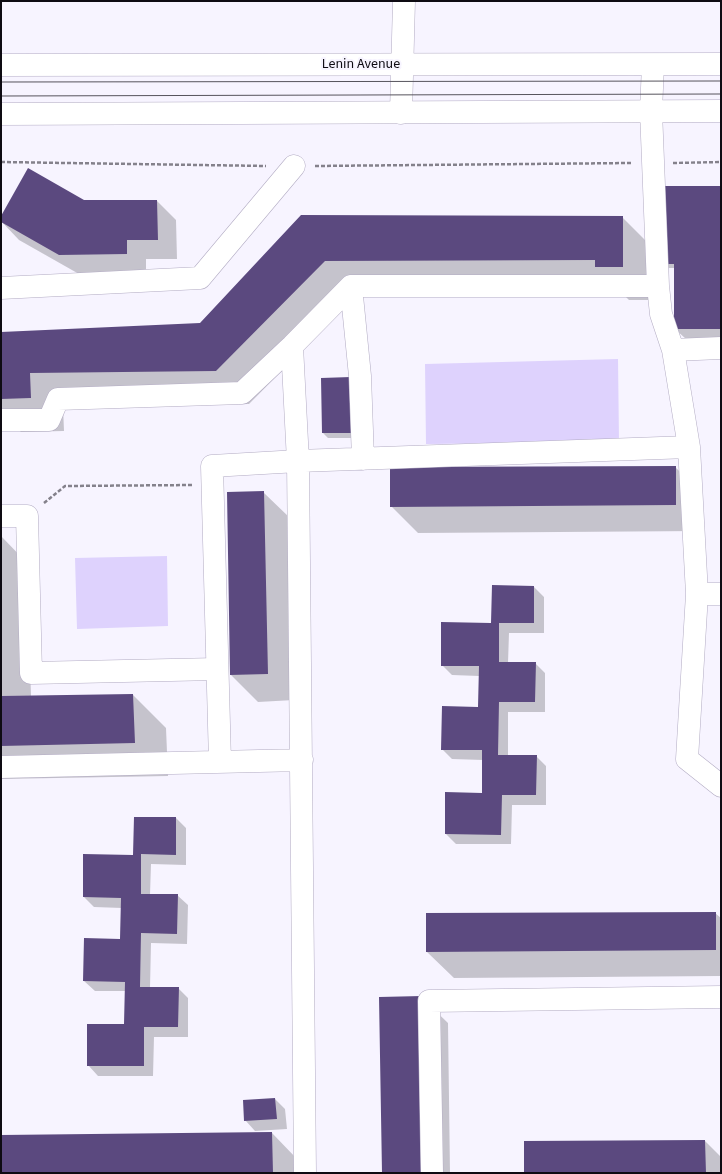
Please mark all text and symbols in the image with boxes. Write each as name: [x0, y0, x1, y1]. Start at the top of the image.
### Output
street label: Lenin Avenue: [322, 57, 400, 73]

